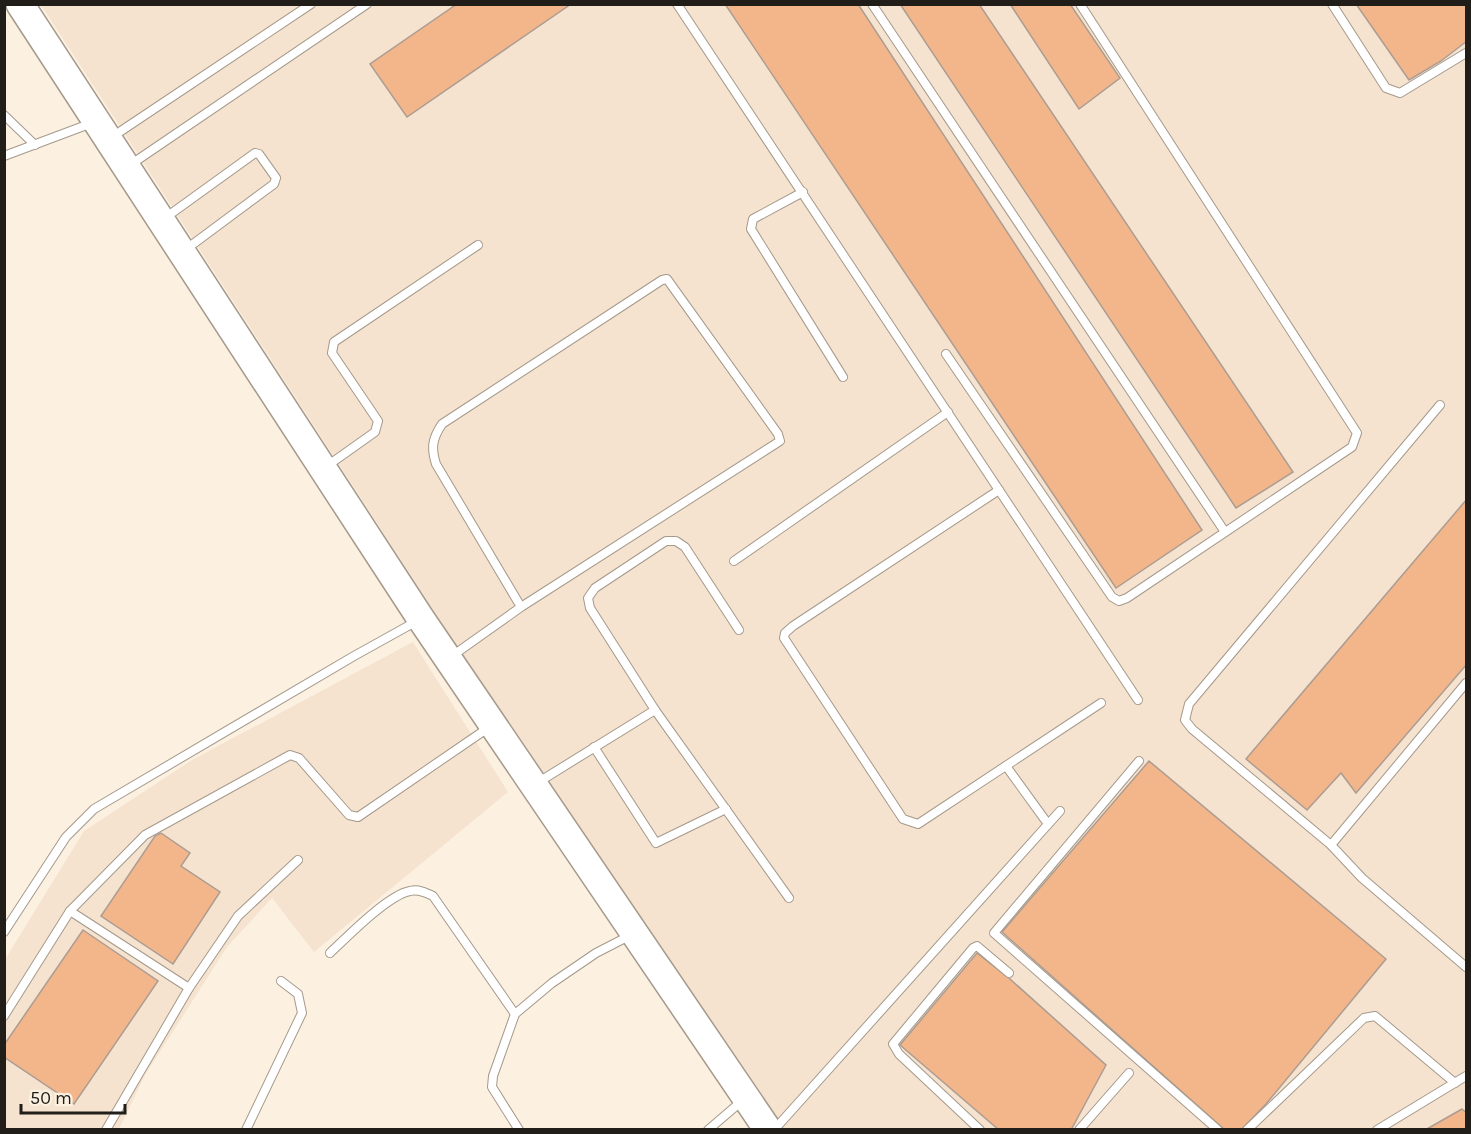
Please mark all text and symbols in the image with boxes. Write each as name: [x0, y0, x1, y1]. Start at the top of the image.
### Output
scale bar: [21, 1077, 124, 1115]
text: 50 m: [30, 1087, 72, 1109]

